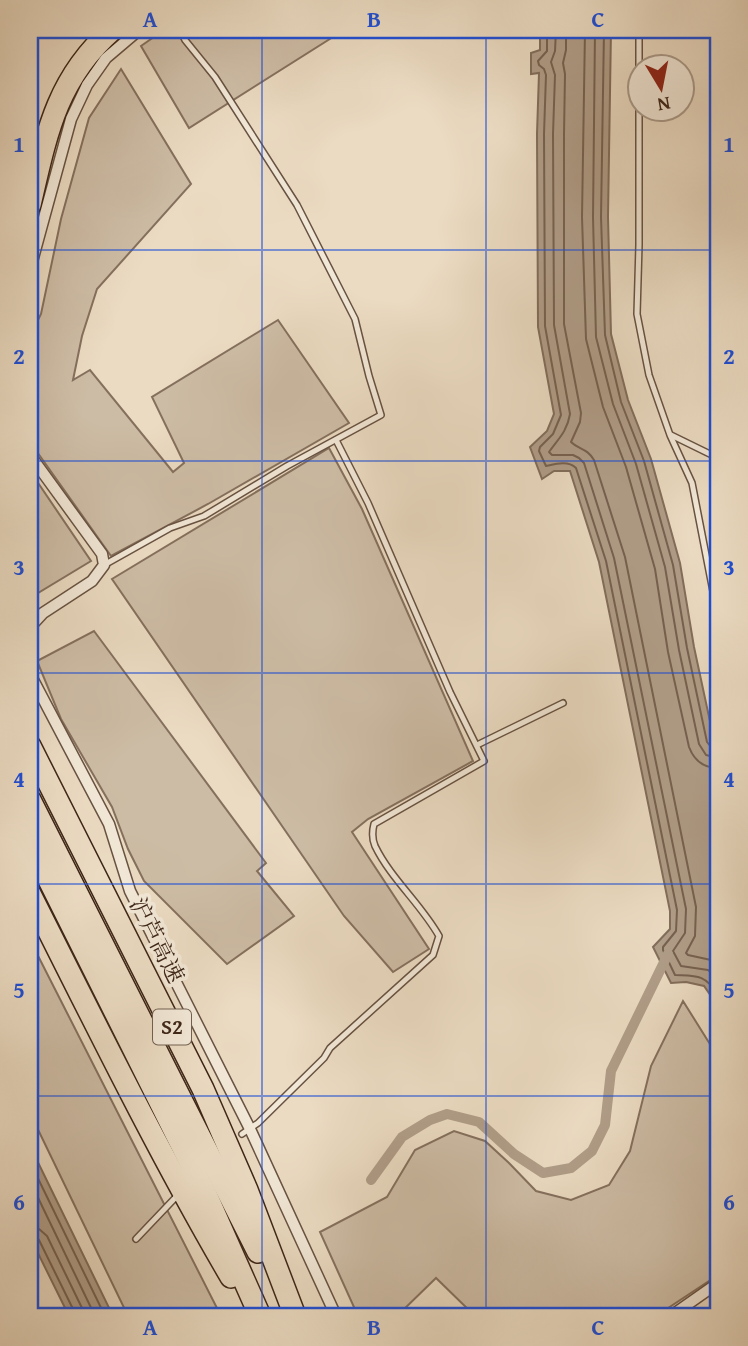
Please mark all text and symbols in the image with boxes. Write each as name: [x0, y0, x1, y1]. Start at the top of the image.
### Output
text: A: [143, 2, 158, 35]
text: B: [367, 2, 381, 35]
text: C: [591, 2, 605, 35]
north arrow: [626, 52, 696, 122]
text: N: [655, 90, 673, 120]
text: 1: [13, 127, 25, 160]
text: 1: [723, 127, 735, 160]
text: 2: [13, 339, 25, 372]
text: 2: [723, 339, 735, 372]
text: 3: [13, 550, 25, 583]
text: 3: [723, 550, 735, 583]
text: 4: [13, 762, 25, 795]
text: 4: [723, 762, 735, 795]
street label: 沪芦高速: [122, 891, 193, 988]
text: 5: [13, 973, 25, 1006]
text: 5: [723, 973, 735, 1006]
road number: S2: [153, 1010, 191, 1044]
text: 6: [13, 1185, 25, 1218]
text: 6: [723, 1185, 735, 1218]
text: A: [143, 1310, 158, 1343]
text: B: [367, 1310, 381, 1343]
text: C: [591, 1310, 605, 1343]

